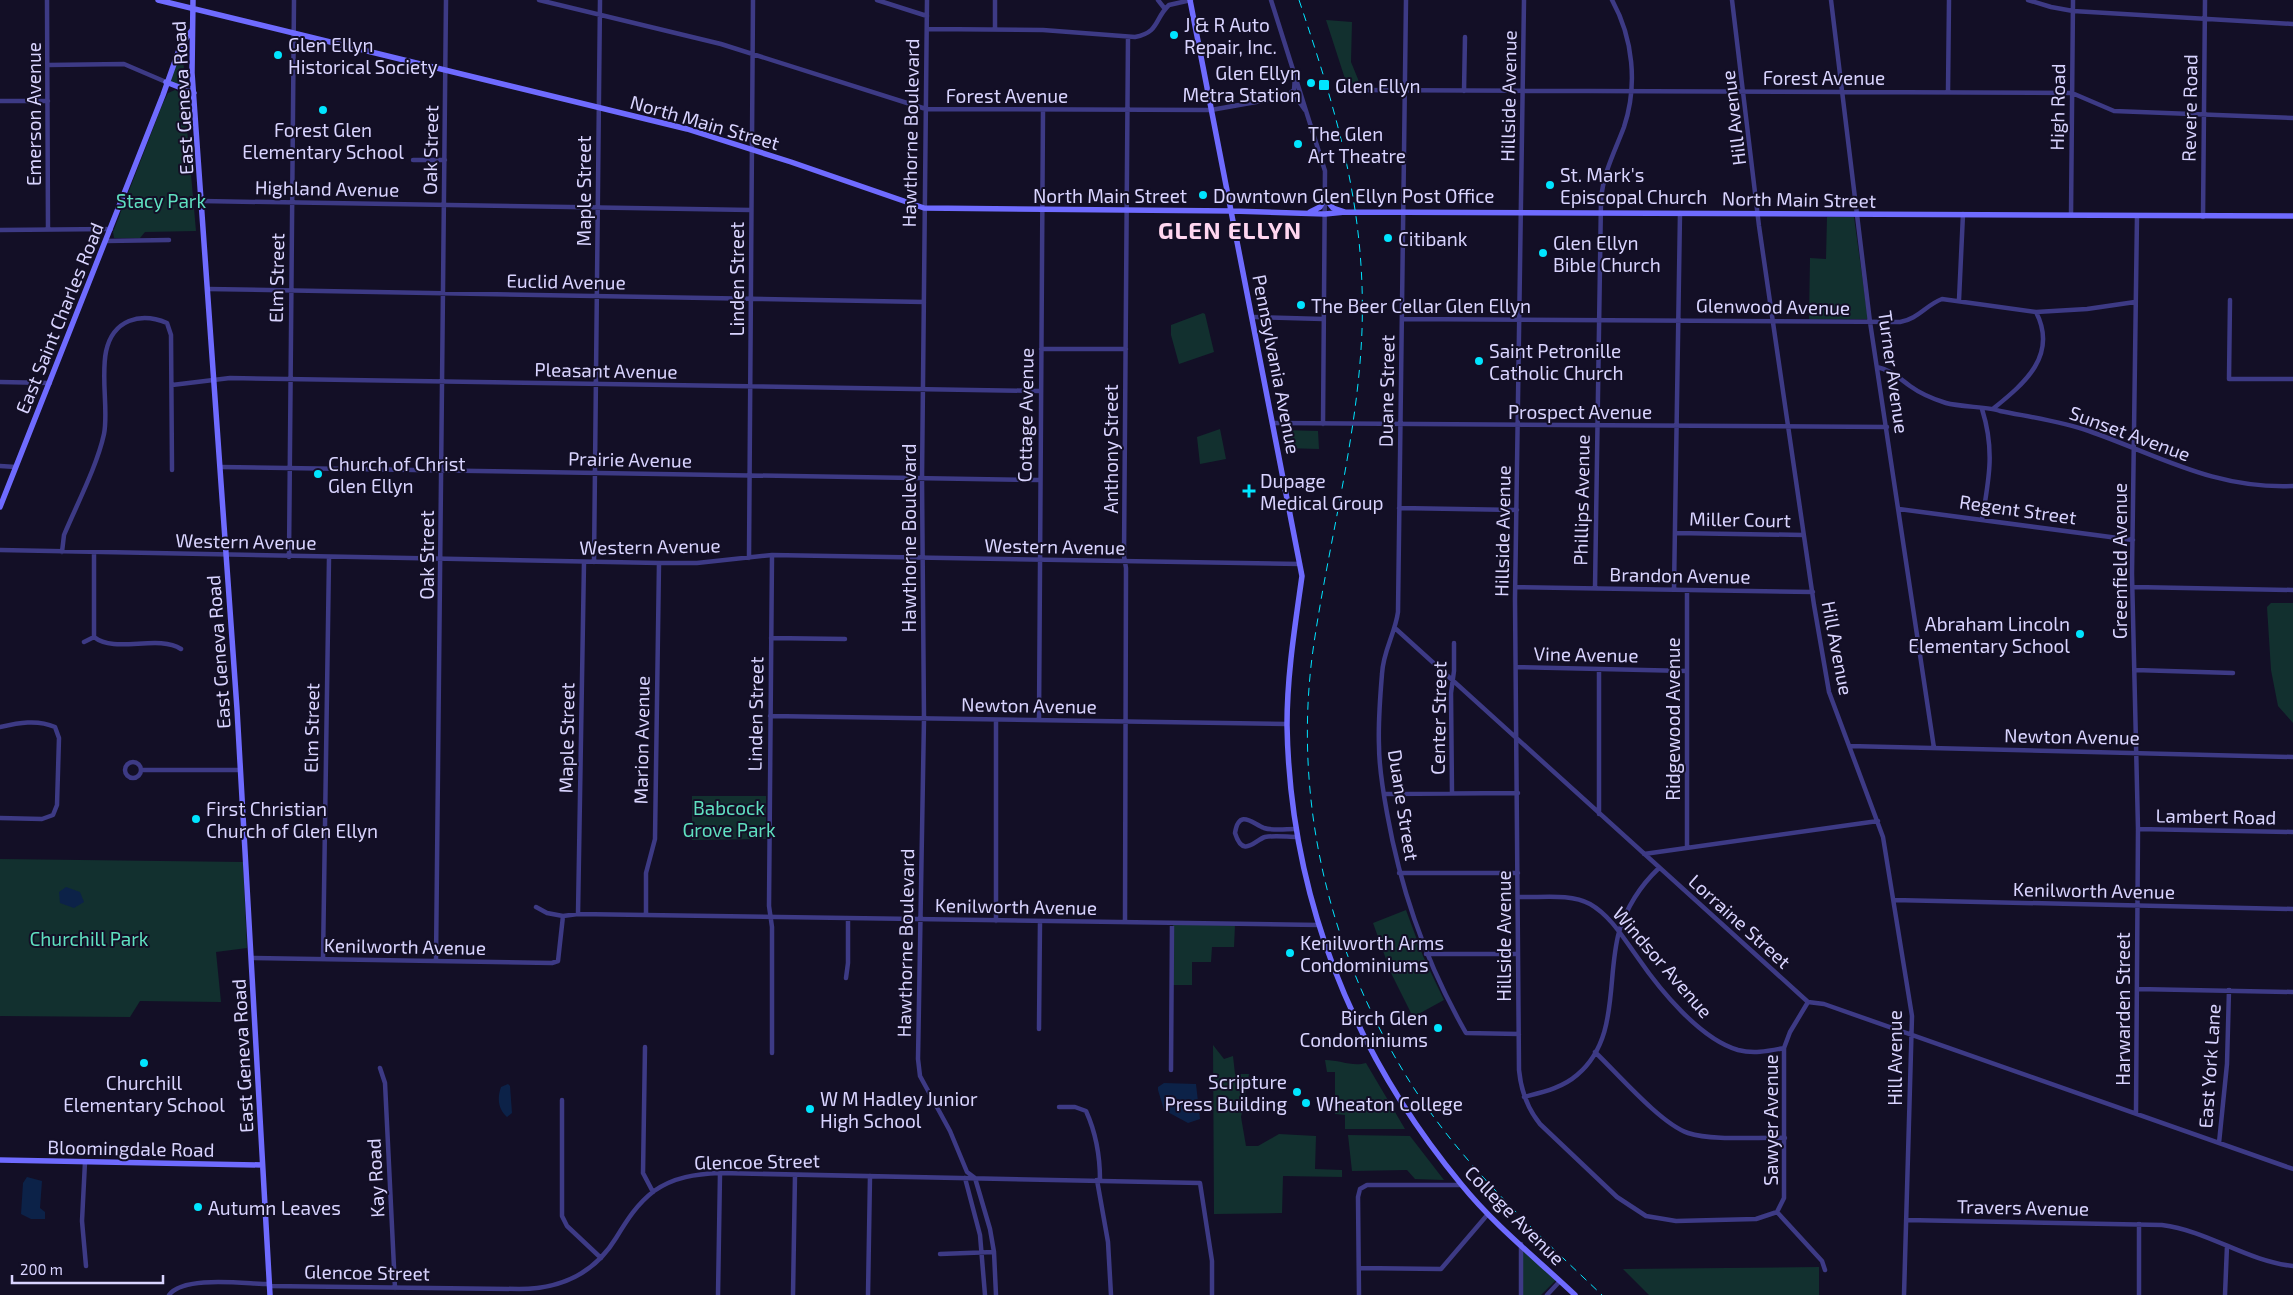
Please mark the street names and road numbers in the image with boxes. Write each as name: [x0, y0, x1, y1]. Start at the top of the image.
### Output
street label: East Geneva Road: [166, 21, 198, 175]
street label: Hillside Avenue: [1495, 30, 1521, 162]
street label: Hawthorne Boulevard: [897, 38, 923, 228]
street label: Emerson Avenue: [22, 42, 45, 186]
street label: Revere Road: [2177, 54, 2201, 162]
street label: High Road: [2045, 63, 2069, 151]
street label: Forest Avenue: [1763, 66, 1885, 89]
street label: Hill Avenue: [1716, 69, 1750, 167]
street label: Forest Avenue: [946, 84, 1068, 107]
street label: North Main Street: [628, 90, 782, 154]
street label: Oak Street: [418, 105, 442, 195]
street label: Maple Street: [572, 136, 595, 247]
street label: Highland Avenue: [255, 175, 399, 201]
street label: North Main Street: [1033, 184, 1187, 207]
street label: North Main Street: [1722, 186, 1876, 212]
street label: East Saint Charles Road: [10, 219, 108, 417]
street label: Linden Street: [725, 222, 748, 336]
street label: Elm Street: [264, 233, 288, 323]
street label: Euclid Avenue: [506, 268, 626, 294]
street label: Pennsylvania Avenue: [1248, 272, 1306, 456]
street label: Glenwood Avenue: [1696, 293, 1850, 319]
street label: Turner Avenue: [1874, 309, 1914, 435]
street label: Duane Street: [1374, 335, 1398, 447]
street label: Cottage Avenue: [1012, 347, 1038, 483]
street label: Pleasant Avenue: [534, 357, 678, 383]
street label: Anthony Street: [1099, 384, 1122, 514]
street label: Prospect Avenue: [1508, 400, 1652, 423]
street label: Sunset Avenue: [2066, 400, 2194, 466]
street label: Phillips Avenue: [1568, 434, 1594, 566]
street label: Hawthorne Boulevard: [897, 444, 920, 632]
street label: Prairie Avenue: [568, 446, 692, 472]
street label: Hillside Avenue: [1489, 465, 1515, 597]
street label: Greenfield Avenue: [2108, 483, 2131, 639]
street label: Regent Street: [1958, 489, 2078, 529]
street label: Miller Court: [1689, 507, 1791, 531]
street label: Oak Street: [415, 510, 438, 600]
street label: Western Avenue: [175, 528, 317, 554]
street label: Western Avenue: [579, 533, 721, 559]
street label: Western Avenue: [984, 533, 1126, 559]
street label: Brandon Avenue: [1609, 562, 1751, 588]
street label: East Geneva Road: [201, 574, 235, 730]
street label: Hill Avenue: [1818, 599, 1858, 697]
street label: Ridgewood Avenue: [1661, 637, 1684, 801]
street label: Vine Avenue: [1533, 642, 1639, 666]
street label: Linden Street: [743, 656, 767, 772]
street label: Center Street: [1426, 661, 1450, 775]
street label: Marion Avenue: [628, 675, 654, 805]
street label: Maple Street: [554, 682, 578, 794]
street label: Elm Street: [299, 683, 323, 773]
street label: Newton Avenue: [961, 692, 1097, 718]
street label: Newton Avenue: [2004, 723, 2140, 749]
street label: Duane Street: [1384, 748, 1424, 862]
street label: Lambert Road: [2155, 803, 2277, 829]
street label: Hawthorne Boulevard: [892, 848, 918, 1038]
street label: Lorraine Street: [1684, 869, 1796, 973]
street label: Hillside Avenue: [1492, 870, 1515, 1002]
street label: Kenilworth Avenue: [2013, 877, 2175, 903]
street label: Kenilworth Avenue: [935, 893, 1097, 919]
street label: Windsor Avenue: [1608, 902, 1718, 1022]
street label: Harwarden Street: [2111, 932, 2134, 1086]
street label: Kenilworth Avenue: [324, 933, 486, 959]
street label: East Geneva Road: [226, 979, 258, 1133]
street label: East York Lane: [2193, 1003, 2225, 1129]
street label: Hill Avenue: [1883, 1010, 1906, 1106]
street label: Sawyer Avenue: [1759, 1054, 1782, 1186]
street label: Bloomingdale Road: [47, 1135, 215, 1161]
street label: Kay Road: [361, 1138, 389, 1218]
street label: Glencoe Street: [694, 1148, 820, 1174]
street label: College Avenue: [1460, 1160, 1570, 1270]
street label: Travers Avenue: [1957, 1194, 2089, 1220]
street label: Glencoe Street: [304, 1259, 430, 1285]

